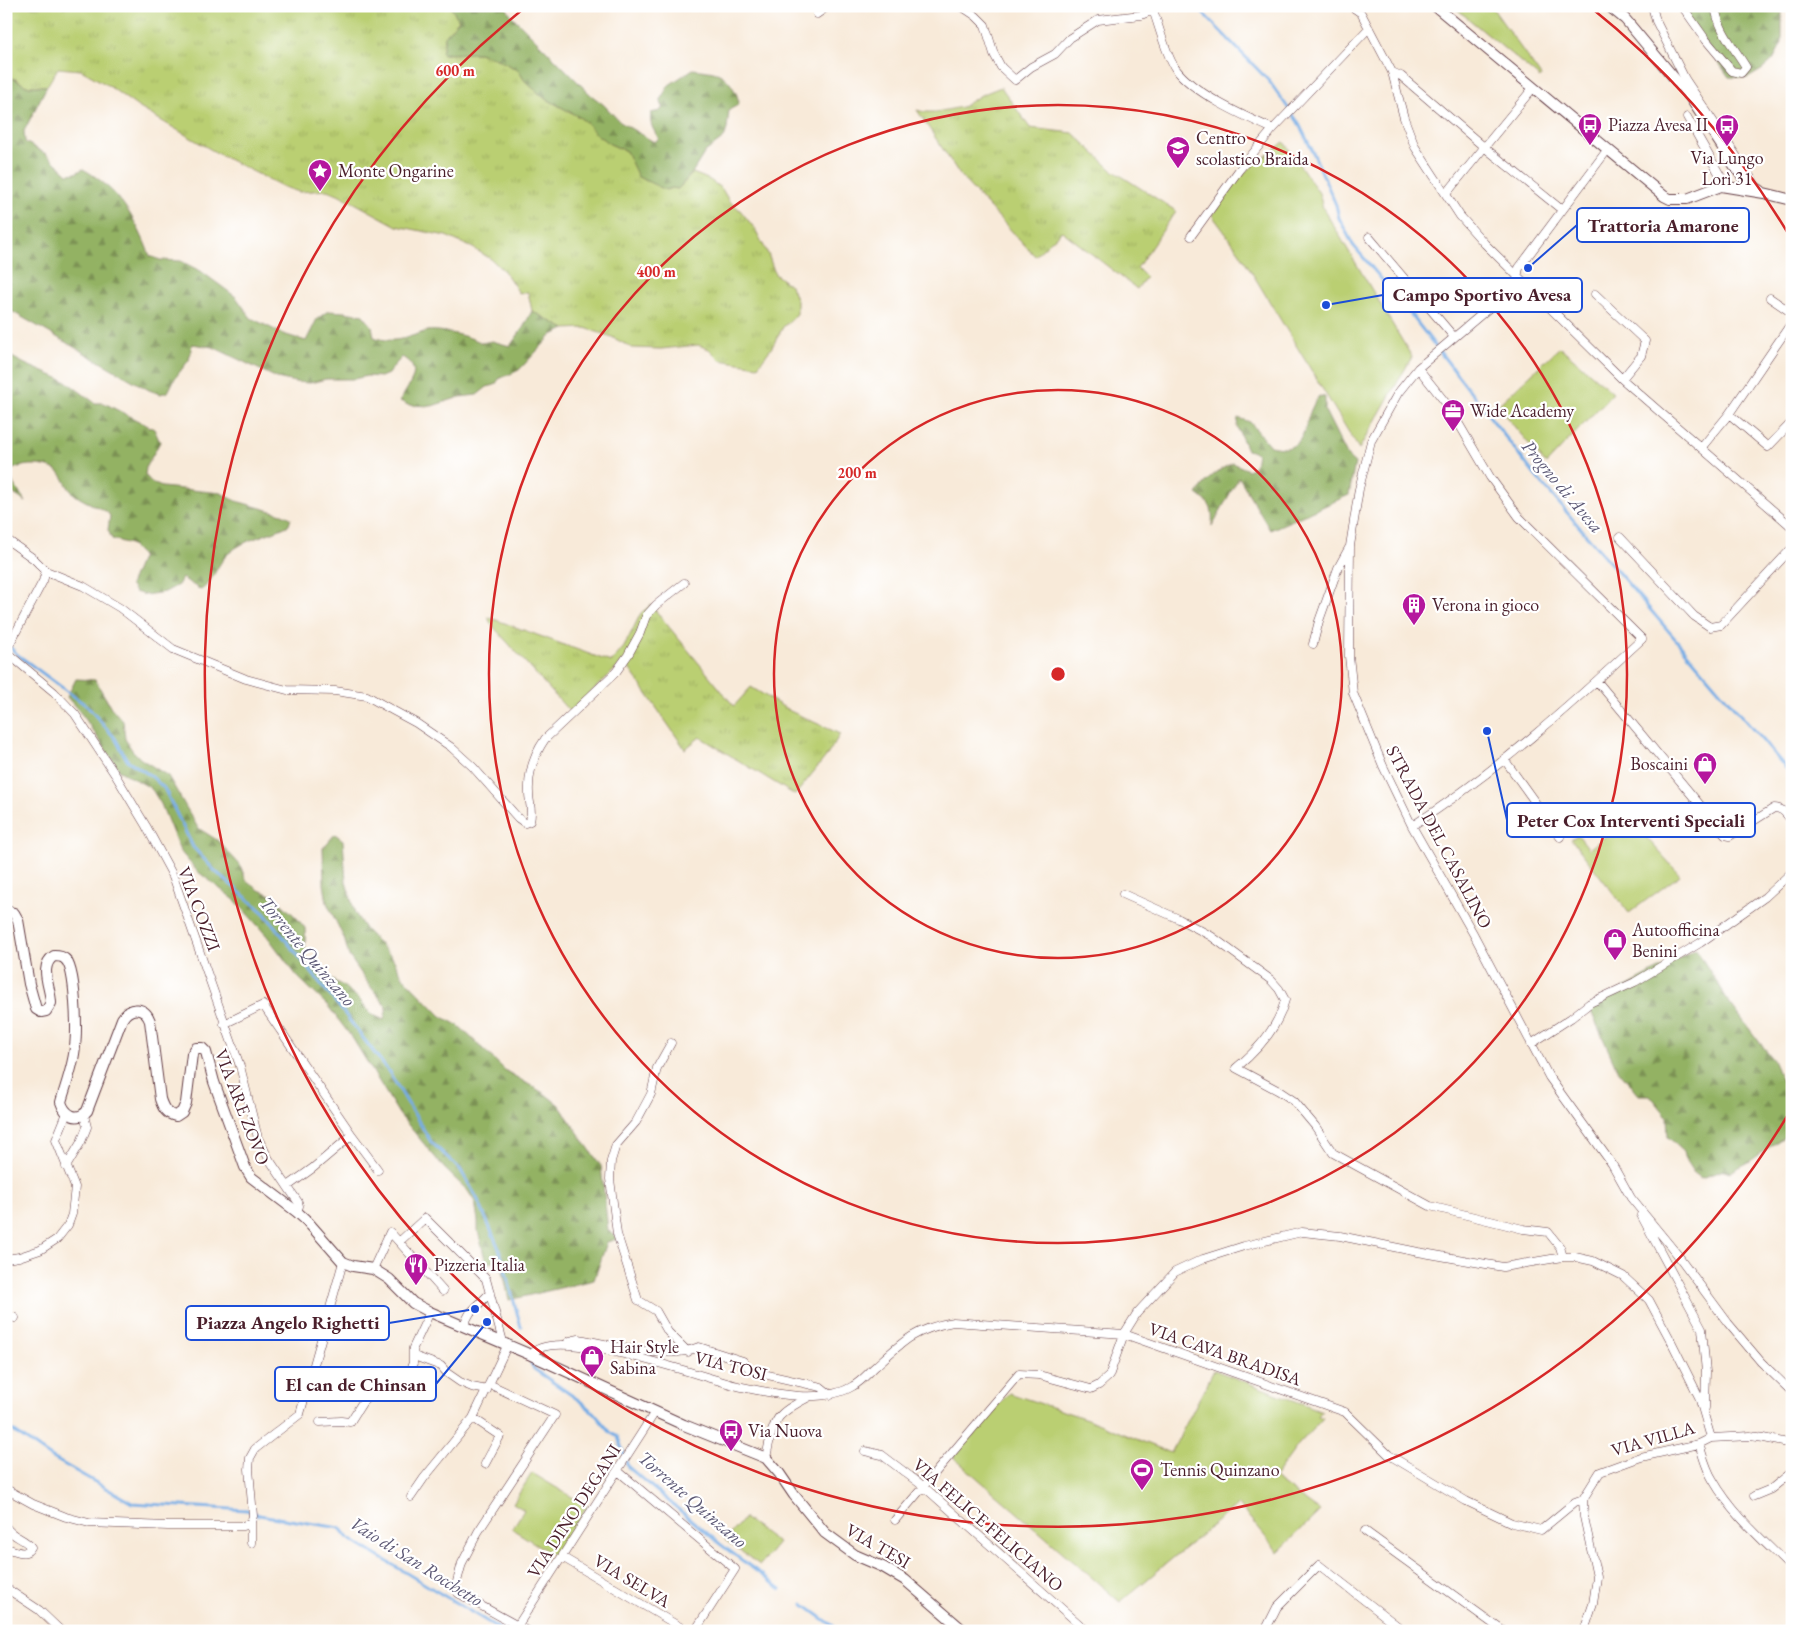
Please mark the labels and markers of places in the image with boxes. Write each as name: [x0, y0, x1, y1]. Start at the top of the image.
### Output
bus stop icon: Piazza Avesa II: [1577, 112, 1603, 146]
place label: Piazza Avesa II: [1608, 113, 1708, 136]
bus stop icon: Via Lungo Lorì 31: [1714, 113, 1740, 147]
place label: Centro scolastico Braida: [1196, 126, 1310, 170]
school or university icon: Centro scolastico Braida: [1165, 135, 1191, 169]
place label: Via Lungo Lorì 31: [1690, 146, 1764, 190]
place icon: Monte Ongarine: [307, 158, 333, 192]
place label: Monte Ongarine: [338, 159, 454, 182]
callout: Trattoria Amarone: [1577, 208, 1749, 242]
callout: Campo Sportivo Avesa: [1383, 278, 1582, 312]
office icon: Wide Academy: [1440, 398, 1466, 432]
place label: Wide Academy: [1470, 399, 1574, 422]
building icon: Verona in gioco: [1401, 592, 1427, 626]
place label: Verona in gioco: [1432, 593, 1539, 616]
centre of rings: [1049, 665, 1067, 683]
shop icon: Boscaini: [1692, 751, 1718, 785]
place label: Boscaini: [1630, 752, 1689, 775]
callout: Peter Cox Interventi Speciali: [1507, 803, 1755, 837]
place label: Autoofficina Benini: [1631, 918, 1721, 962]
shop icon: Autoofficina Benini: [1602, 927, 1628, 961]
restaurant icon: Pizzeria Italia: [403, 1252, 429, 1286]
place label: Pizzeria Italia: [434, 1253, 526, 1276]
callout: Piazza Angelo Righetti: [186, 1306, 389, 1340]
place label: Hair Style Sabina: [610, 1335, 679, 1379]
shop icon: Hair Style Sabina: [579, 1344, 605, 1378]
callout: El can de Chinsan: [275, 1367, 436, 1401]
bus stop icon: Via Nuova: [718, 1418, 744, 1452]
place label: Via Nuova: [748, 1419, 823, 1442]
sports icon: Tennis Quinzano: [1129, 1457, 1155, 1491]
place label: Tennis Quinzano: [1160, 1458, 1280, 1481]

